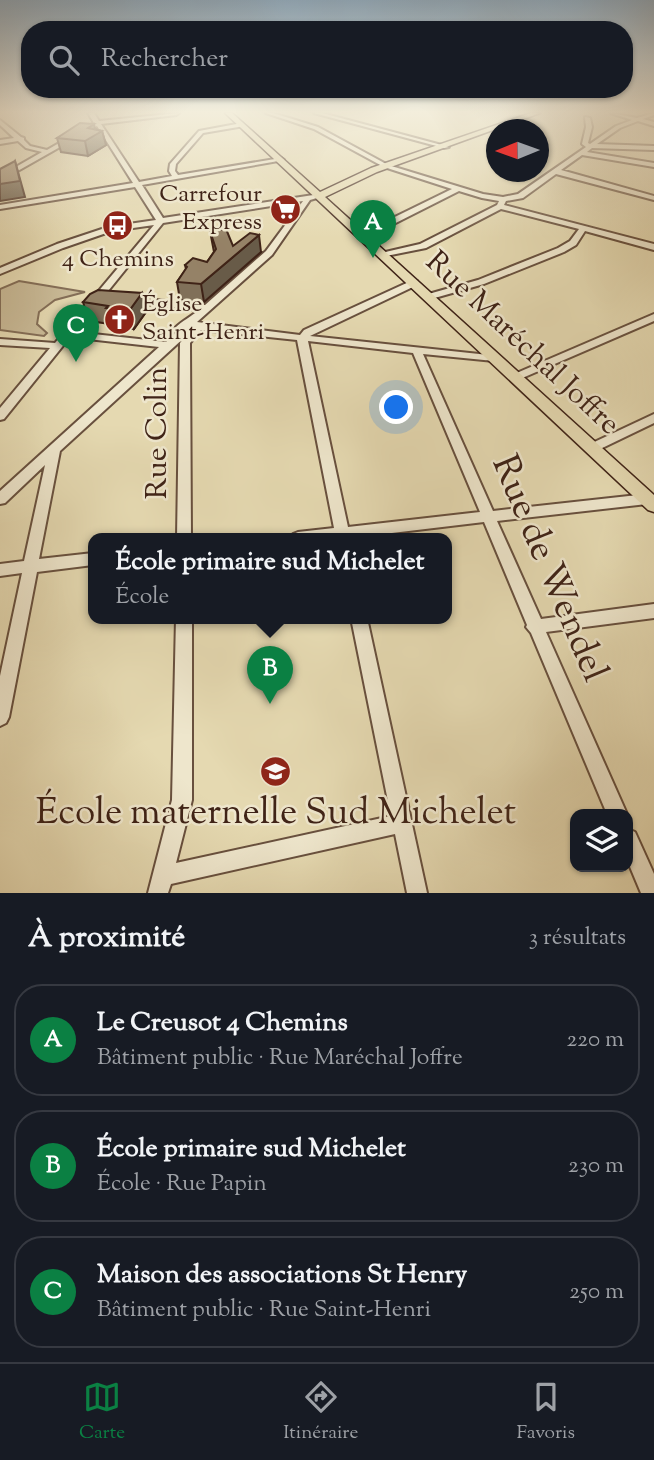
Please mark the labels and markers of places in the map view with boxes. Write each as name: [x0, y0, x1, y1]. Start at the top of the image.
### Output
place label: Carrefour Express: [159, 178, 262, 240]
supermarket icon: Carrefour Express: [268, 192, 302, 226]
pin: A: [350, 200, 396, 258]
bus stop icon: 4 Chemins: [101, 209, 135, 243]
place label: 4 Chemins: [62, 243, 174, 277]
place label: Église Saint-Henri: [142, 288, 265, 350]
church icon: Église Saint-Henri: [102, 302, 136, 336]
pin: C: [53, 304, 99, 362]
pin: B: [247, 646, 293, 704]
school or university icon: École maternelle Sud Michelet: [259, 755, 293, 789]
place label: École maternelle Sud Michelet: [36, 787, 516, 841]

